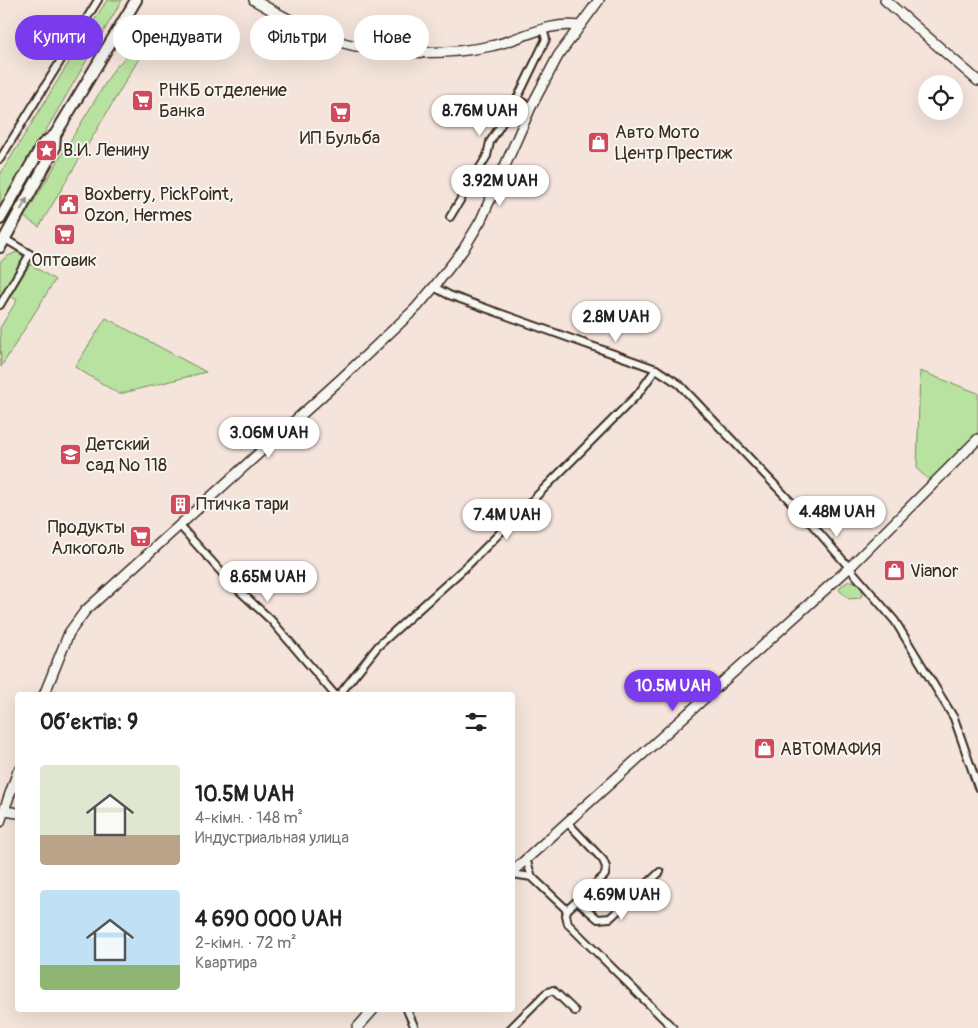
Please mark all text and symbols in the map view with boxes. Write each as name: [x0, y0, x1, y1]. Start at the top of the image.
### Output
chip: Купити: [15, 15, 103, 60]
chip: Орендувати: [113, 15, 240, 60]
chip: Фільтри: [250, 15, 344, 60]
chip: Нове: [354, 15, 429, 60]
map controls: [918, 75, 963, 120]
button: locate: [918, 75, 963, 120]
place label: РНКБ отделение Банка: [159, 79, 287, 123]
supermarket icon: РНКБ отделение Банка: [131, 88, 155, 112]
pin: 8.76M UAH: [423, 94, 537, 137]
supermarket icon: ИП Бульба: [328, 101, 352, 125]
text: 8.76M UAH: [442, 101, 518, 121]
place label: Авто Мото Центр Престиж: [615, 121, 733, 165]
place label: ИП Бульба: [300, 127, 380, 150]
shop icon: Авто Мото Центр Престиж: [587, 130, 611, 154]
place icon: В.И. Ленину: [35, 138, 59, 162]
place label: В.И. Ленину: [63, 139, 149, 162]
pin: 3.92M UAH: [443, 164, 557, 207]
text: 3.92M UAH: [462, 171, 538, 191]
place label: Boxberry, PickPoint, Ozon, Hermes: [84, 183, 234, 227]
public building icon: Boxberry, PickPoint, Ozon, Hermes: [56, 192, 80, 216]
one-way arrow: [20, 197, 28, 212]
supermarket icon: Оптовик: [52, 223, 76, 247]
place label: Оптовик: [31, 249, 97, 272]
pin: 2.8M UAH: [564, 300, 668, 343]
text: 2.8M UAH: [583, 307, 649, 327]
pin: 3.06M UAH: [212, 416, 326, 459]
text: 3.06M UAH: [230, 423, 308, 443]
place label: Детский сад № 118: [85, 433, 167, 477]
school or university icon: Детский сад № 118: [58, 442, 82, 466]
building icon: Птичка тари: [168, 492, 192, 516]
place label: Птичка тари: [196, 493, 288, 516]
pin: 4.48M UAH: [780, 496, 894, 538]
pin: 7.4M UAH: [455, 498, 559, 541]
text: 4.48M UAH: [799, 502, 875, 522]
text: 7.4M UAH: [473, 505, 541, 525]
place label: Продукты Алкоголь: [48, 516, 125, 560]
supermarket icon: Продукты Алкоголь: [129, 525, 153, 549]
shop icon: Vianor: [882, 559, 906, 583]
pin: 8.65M UAH: [211, 560, 325, 603]
place label: Vianor: [910, 560, 959, 583]
text: 8.65M UAH: [230, 567, 306, 587]
pin: 10.5M UAH: [616, 670, 730, 712]
text: 10.5M UAH: [635, 676, 711, 696]
icon: filters: [462, 708, 490, 736]
text: Об’єктів: 9: [40, 709, 138, 736]
shop icon: АВТОМАФИЯ: [752, 737, 776, 761]
place label: АВТОМАФИЯ: [780, 738, 881, 761]
text: 10.5M UAH: [195, 781, 294, 808]
icon: home: [80, 785, 140, 845]
text: 4-кімн. · 148 m²: [195, 808, 303, 828]
text: Индустриальная улица: [195, 828, 349, 848]
pin: 4.69M UAH: [565, 878, 679, 921]
text: 4.69M UAH: [584, 885, 660, 905]
text: 4 690 000 UAH: [195, 906, 342, 933]
icon: home: [80, 910, 140, 970]
text: 2-кімн. · 72 m²: [195, 933, 297, 953]
text: Квартира: [195, 953, 257, 973]

